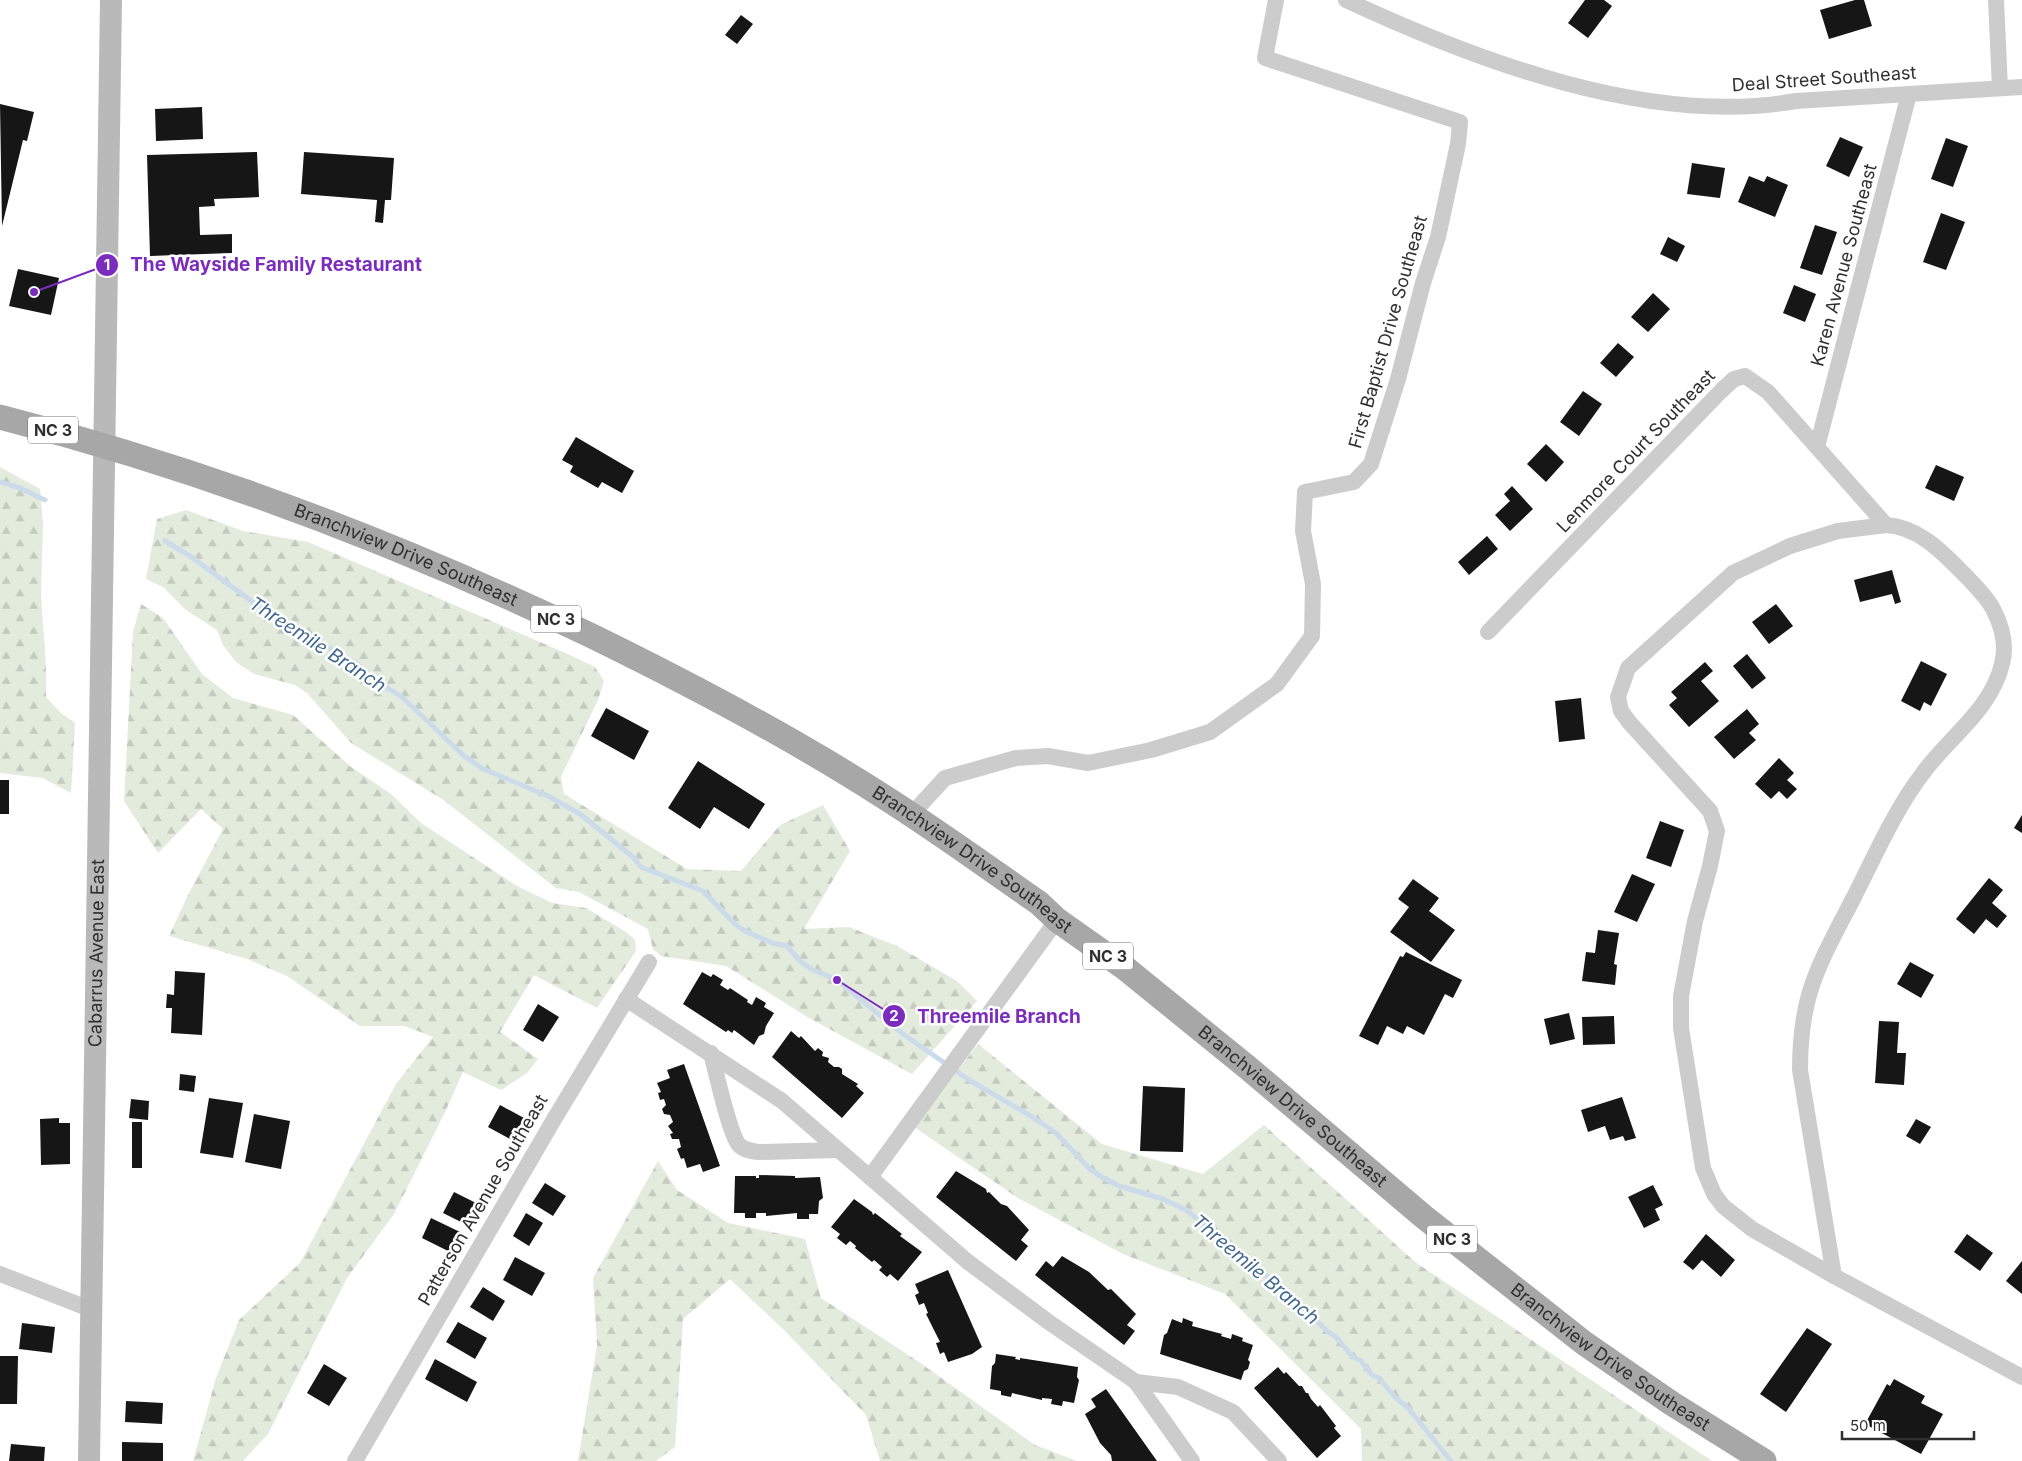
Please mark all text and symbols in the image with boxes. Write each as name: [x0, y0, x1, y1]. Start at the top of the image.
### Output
street label: Deal Street Southeast: [1731, 62, 1917, 95]
street label: Karen Avenue Southeast: [1806, 161, 1881, 368]
street label: First Baptist Drive Southeast: [1344, 213, 1431, 451]
callout: The Wayside Family Restaurant: [95, 248, 432, 282]
text: The Wayside Family Restaurant: [130, 253, 422, 276]
text: 1: [104, 255, 110, 274]
street label: Lenmore Court Southeast: [1552, 365, 1719, 536]
road number: NC 3: [28, 416, 78, 444]
street label: Branchview Drive Southeast: [291, 499, 521, 610]
water label: Threemile Branch: [245, 592, 391, 697]
road number: NC 3: [531, 606, 581, 632]
street label: Branchview Drive Southeast: [869, 781, 1076, 937]
street label: Cabarrus Avenue East: [84, 859, 108, 1047]
road number: NC 3: [1083, 942, 1133, 969]
callout: Threemile Branch: [882, 999, 1090, 1033]
text: Threemile Branch: [917, 1005, 1081, 1028]
text: 2: [889, 1006, 899, 1025]
street label: Branchview Drive Southeast: [1194, 1021, 1392, 1191]
street label: Patterson Avenue Southeast: [413, 1090, 552, 1309]
water label: Threemile Branch: [1188, 1210, 1324, 1329]
road number: NC 3: [1427, 1226, 1477, 1252]
street label: Branchview Drive Southeast: [1507, 1278, 1714, 1435]
scale bar: [1842, 1408, 1974, 1440]
text: 50 m: [1850, 1416, 1886, 1435]

